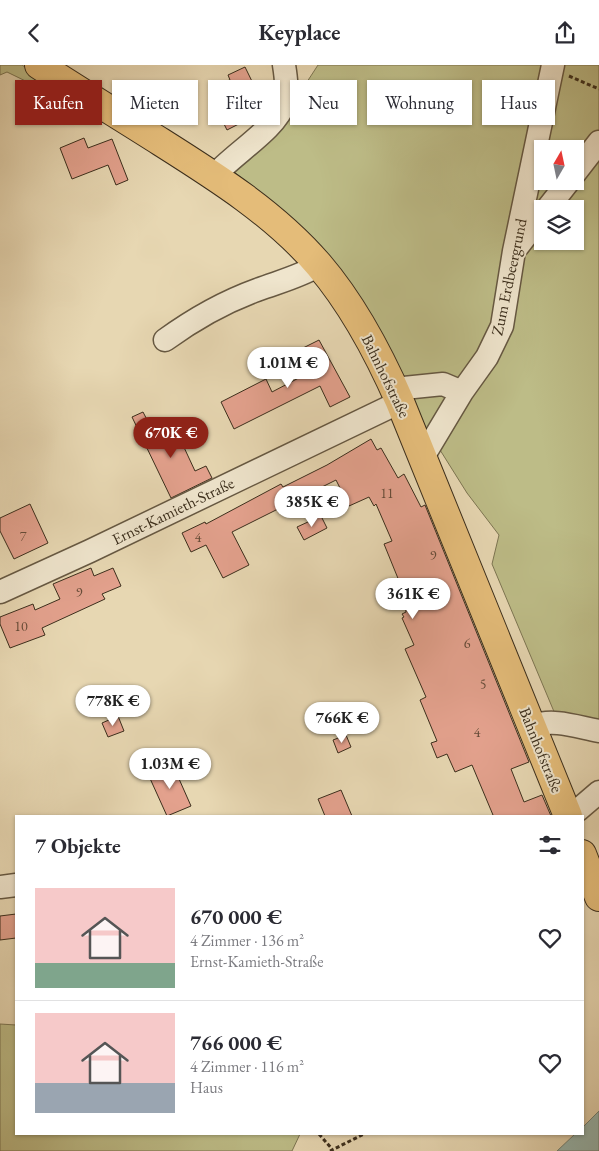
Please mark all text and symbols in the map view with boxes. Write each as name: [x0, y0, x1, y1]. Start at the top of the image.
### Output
text: Keyplace: [259, 18, 340, 47]
icon: back: [20, 19, 48, 47]
icon: share: [551, 19, 579, 47]
chip: Kaufen: [15, 80, 102, 125]
chip: Mieten: [112, 80, 198, 125]
chip: Filter: [208, 80, 280, 125]
chip: Neu: [290, 80, 357, 125]
chip: Wohnung: [367, 80, 472, 125]
chip: Haus: [482, 80, 555, 125]
north arrow: [534, 140, 584, 190]
map controls: [534, 140, 584, 250]
button: layers: [534, 200, 584, 250]
street label: Zum Erdbeergrund: [486, 216, 532, 338]
street label: Bahnhofstraße: [357, 331, 415, 421]
pin: 1.01M €: [242, 347, 334, 389]
text: 1.01M €: [258, 352, 318, 373]
pin: 670K €: [130, 417, 212, 459]
text: 670K €: [144, 422, 198, 443]
street label: Ernst-Kamieth-Straße: [108, 472, 238, 550]
house number: 11: [380, 484, 394, 502]
pin: 385K €: [271, 485, 353, 528]
text: 385K €: [285, 491, 339, 512]
house number: 7: [20, 527, 27, 545]
house number: 4: [195, 528, 202, 546]
house number: 9: [430, 546, 437, 564]
pin: 361K €: [372, 577, 454, 620]
house number: 9: [76, 583, 83, 601]
text: 361K €: [386, 583, 440, 604]
house number: 10: [14, 617, 28, 635]
house number: 6: [464, 634, 471, 652]
house number: 5: [480, 675, 486, 693]
pin: 778K €: [72, 685, 154, 727]
text: 778K €: [86, 690, 140, 711]
pin: 766K €: [301, 701, 383, 744]
street label: Bahnhofstraße: [514, 704, 568, 796]
text: 766K €: [315, 707, 369, 728]
house number: 4: [474, 723, 481, 741]
pin: 1.03M €: [124, 747, 216, 790]
text: 1.03M €: [140, 753, 200, 774]
icon: filters: [536, 831, 564, 859]
text: 7 Objekte: [35, 832, 121, 859]
text: 670 000 €: [190, 903, 282, 930]
icon: home: [75, 908, 135, 968]
icon: heart: [536, 924, 564, 952]
text: 4 Zimmer · 136 m²: [190, 930, 304, 951]
text: Ernst-Kamieth-Straße: [190, 951, 323, 972]
text: 766 000 €: [190, 1029, 282, 1056]
icon: home: [75, 1033, 135, 1093]
icon: heart: [536, 1049, 564, 1077]
text: 4 Zimmer · 116 m²: [190, 1056, 304, 1077]
text: Haus: [190, 1077, 223, 1098]

